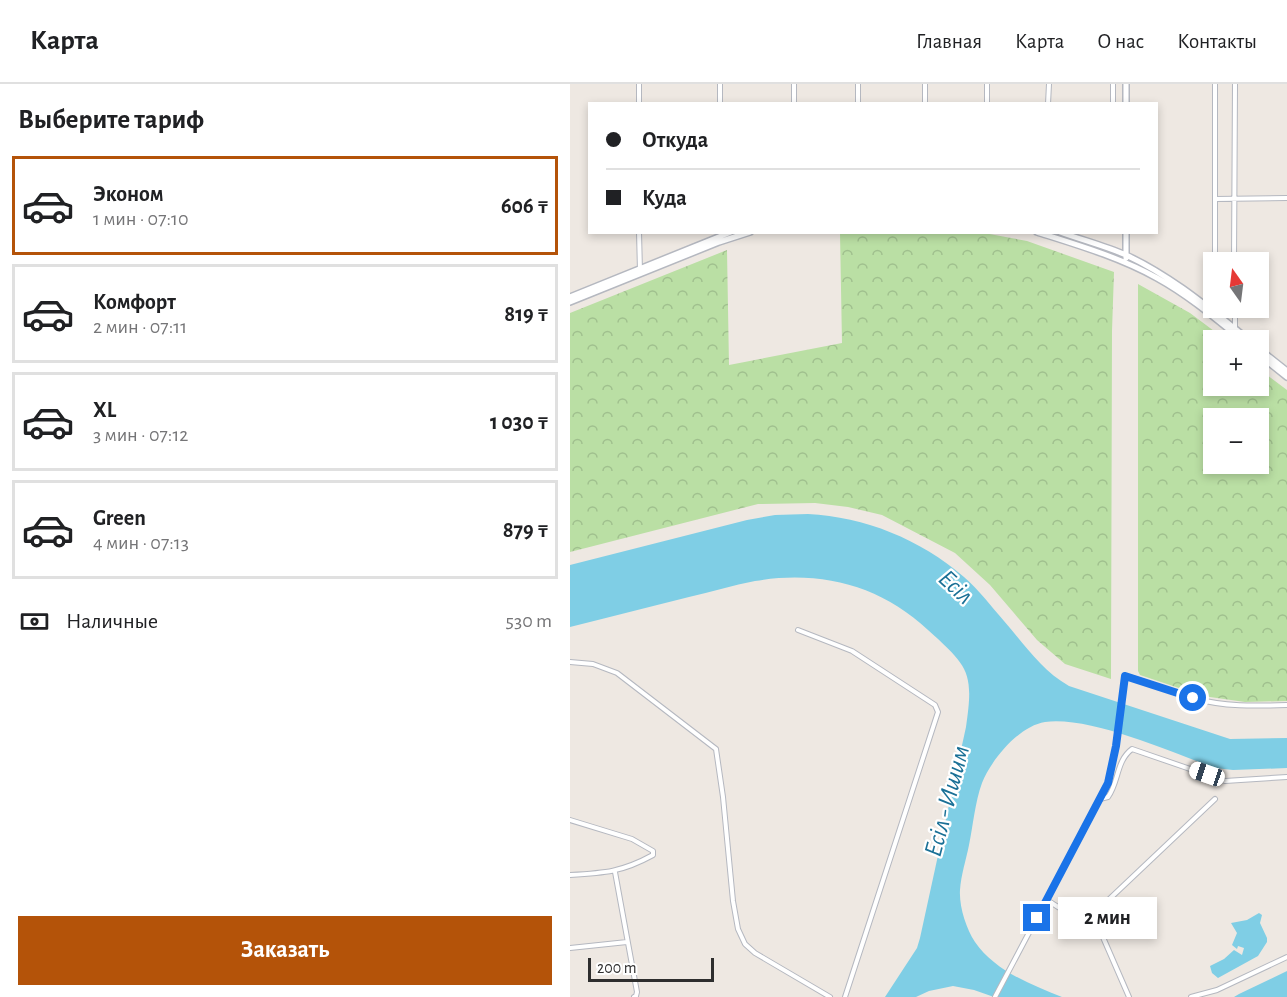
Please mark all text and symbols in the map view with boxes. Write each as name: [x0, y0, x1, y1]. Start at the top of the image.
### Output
text: Карта: [30, 27, 99, 55]
text: Главная: [916, 31, 982, 52]
text: Карта: [1015, 31, 1064, 52]
text: О нас: [1097, 31, 1144, 52]
text: Контакты: [1177, 31, 1257, 52]
text: Выберите тариф: [18, 106, 204, 133]
text: Откуда: [642, 129, 708, 151]
icon: car: [21, 179, 75, 233]
text: Эконом: [93, 183, 164, 205]
text: Куда: [642, 187, 687, 209]
text: 606 ₸: [501, 195, 549, 217]
text: 1 мин · 07:10: [93, 209, 189, 229]
north arrow: [1203, 252, 1269, 318]
map controls: [1203, 252, 1269, 474]
icon: car: [21, 287, 75, 341]
text: Комфорт: [93, 291, 176, 313]
text: 819 ₸: [504, 303, 549, 325]
text: 2 мин · 07:11: [93, 317, 187, 337]
button: +: [1203, 330, 1269, 396]
icon: car: [21, 395, 75, 449]
text: XL: [93, 399, 116, 421]
button: −: [1203, 408, 1269, 474]
text: 1 030 ₸: [490, 411, 549, 433]
text: 3 мин · 07:12: [93, 425, 188, 445]
icon: car: [21, 503, 75, 557]
text: Green: [93, 507, 146, 529]
text: 879 ₸: [503, 519, 549, 541]
text: 4 мин · 07:13: [93, 533, 189, 553]
water label: Есіл: [934, 565, 978, 609]
icon: cash: [18, 605, 51, 638]
text: Наличные: [66, 610, 158, 632]
text: 530 m: [506, 611, 552, 631]
route start: [1179, 684, 1206, 711]
water label: Есіл - Ишим: [920, 743, 974, 859]
car: [1187, 760, 1227, 788]
callout: 2 мин: [1058, 897, 1157, 939]
route end: [1023, 904, 1050, 931]
text: 2 мин: [1084, 908, 1131, 928]
button: Заказать: [18, 916, 552, 985]
scale bar: [588, 955, 714, 982]
text: 200 m: [597, 960, 637, 976]

